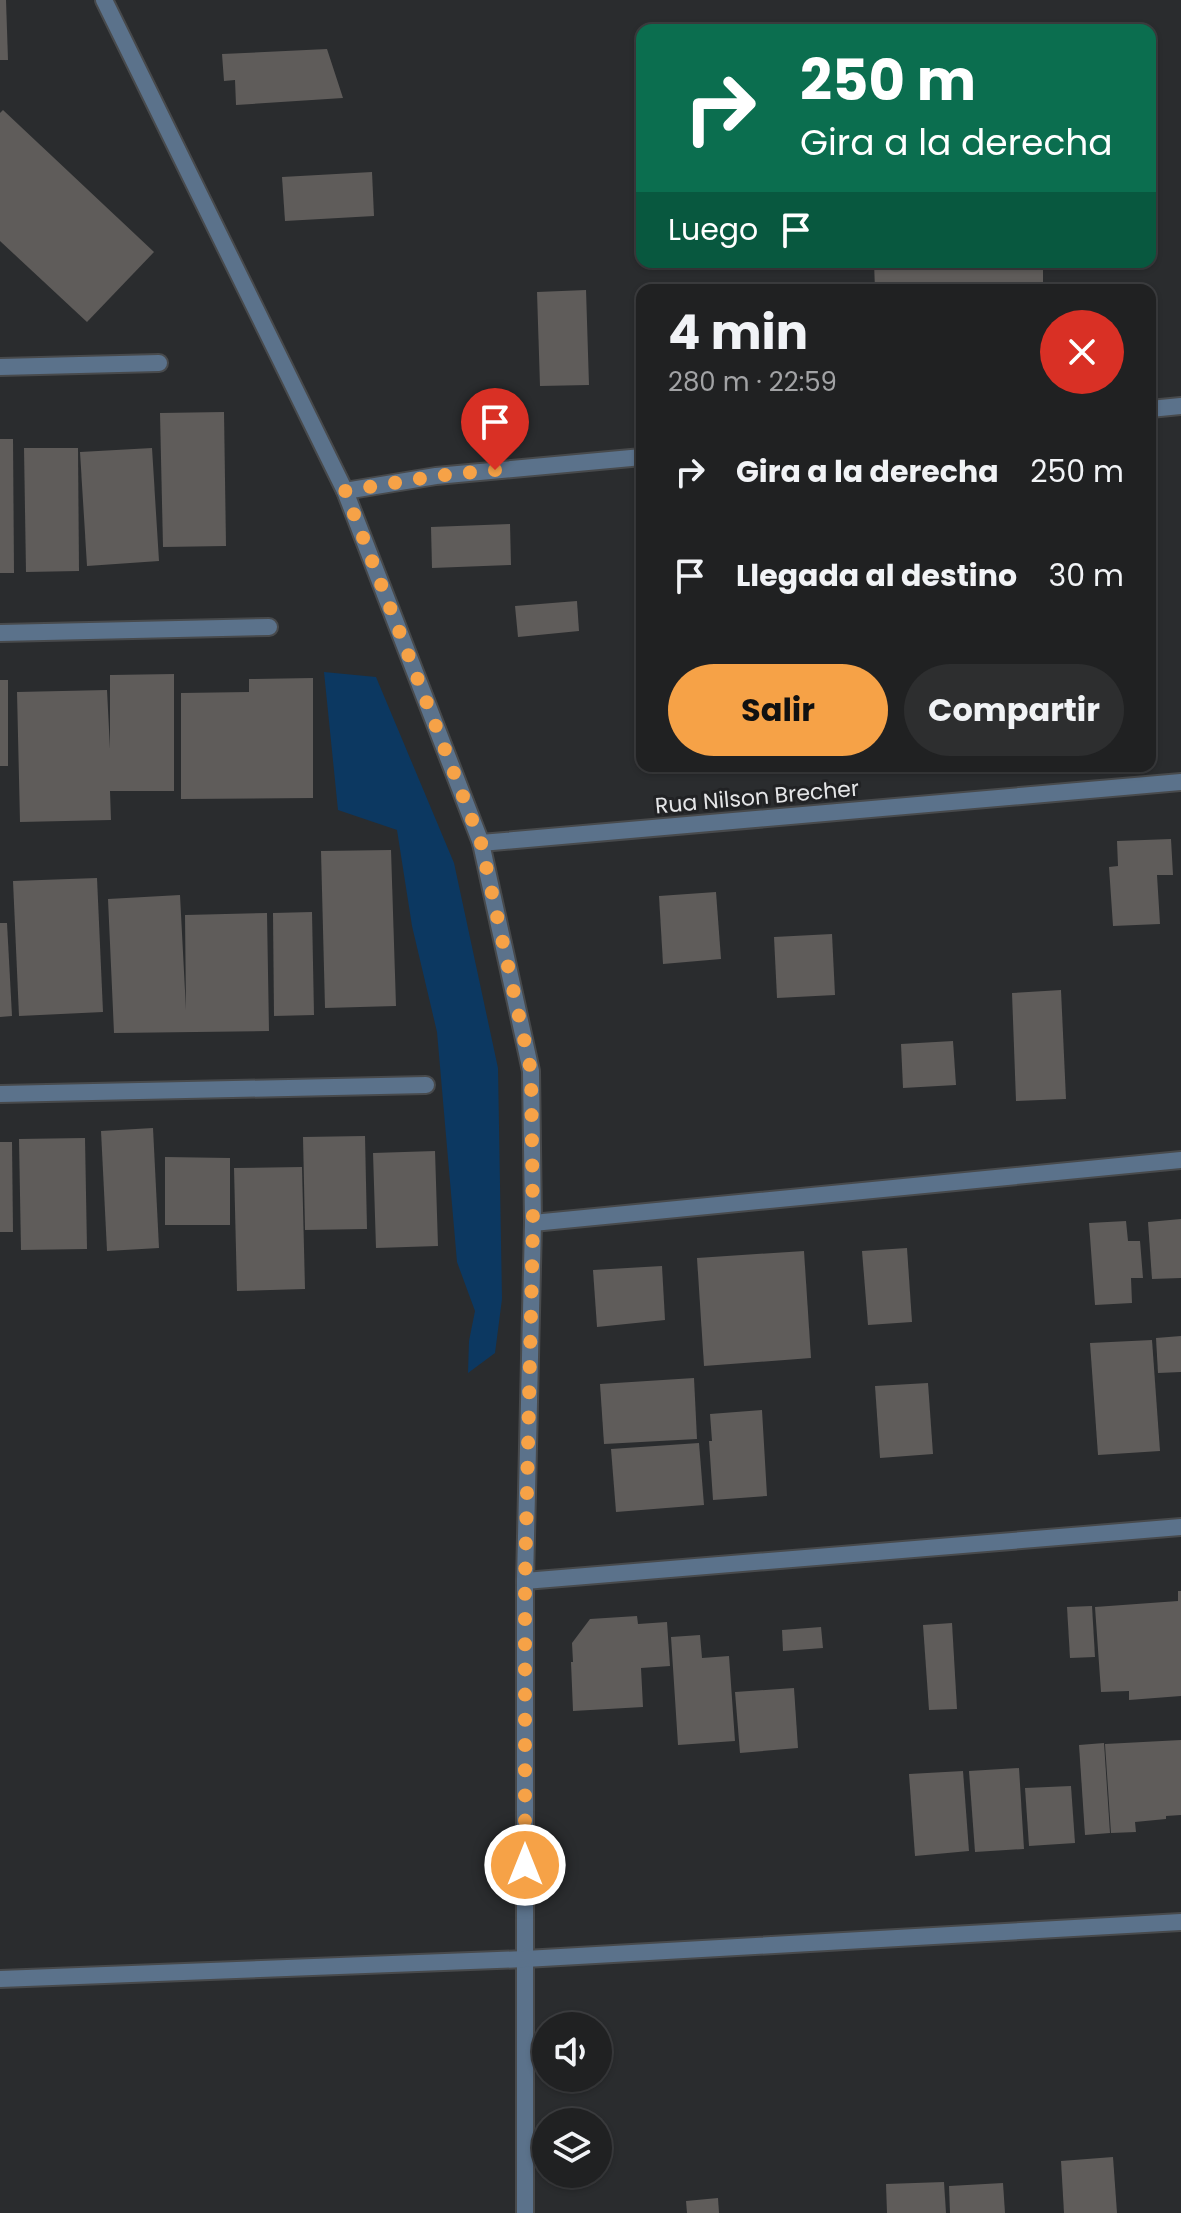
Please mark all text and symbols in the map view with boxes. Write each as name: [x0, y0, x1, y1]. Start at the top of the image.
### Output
text: 250 m: [800, 41, 976, 120]
icon: right: [668, 56, 772, 160]
text: Gira a la derecha: [800, 117, 1113, 168]
text: Luego: [668, 208, 758, 251]
icon: arrive: [774, 208, 818, 252]
text: 4 min: [668, 299, 808, 366]
button: close: [1040, 310, 1124, 394]
text: 280 m · 22:59: [668, 364, 837, 400]
pin: [461, 388, 529, 470]
icon: arrive: [473, 400, 517, 444]
icon: right: [668, 450, 712, 494]
text: Gira a la derecha: [736, 450, 999, 493]
text: 250 m: [1030, 450, 1124, 493]
icon: arrive: [668, 554, 712, 598]
text: Llegada al destino: [736, 554, 1017, 597]
text: 30 m: [1049, 554, 1124, 597]
button: Salir: [668, 664, 888, 756]
button: Compartir: [904, 664, 1124, 756]
street label: Rua Nilson Brecher: [654, 773, 860, 821]
position arrow: [483, 1823, 567, 1907]
map controls: [532, 2012, 612, 2188]
button: sound: [532, 2012, 612, 2092]
button: layers: [532, 2108, 612, 2188]

